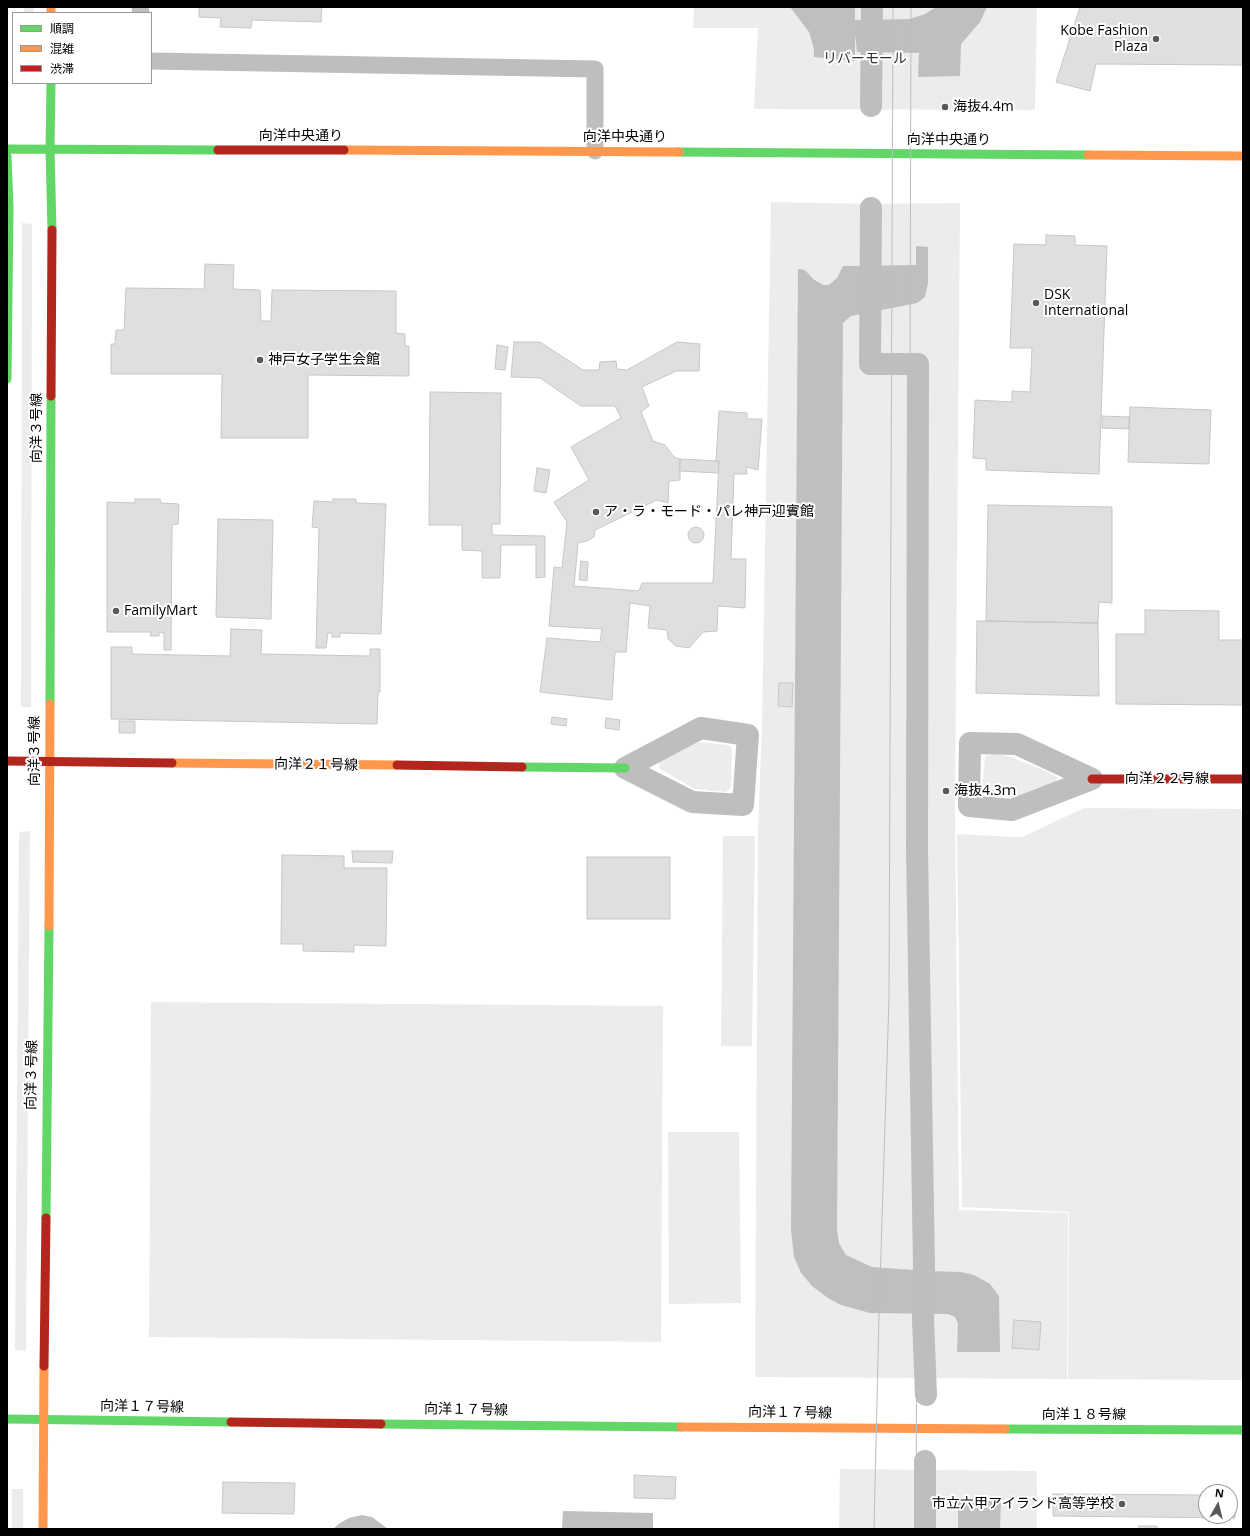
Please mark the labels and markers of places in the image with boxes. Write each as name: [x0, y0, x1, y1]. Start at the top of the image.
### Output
place label: Kobe Fashion Plaza: [1060, 23, 1148, 56]
marker: Kobe Fashion Plaza: [1151, 34, 1161, 44]
place label: 海抜4.4m: [953, 99, 1014, 115]
marker: 海抜4.4m: [940, 102, 950, 112]
place label: DSK International: [1044, 287, 1128, 320]
marker: DSK International: [1031, 298, 1041, 308]
place label: 神戸女子学生会館: [268, 352, 380, 368]
marker: 神戸女子学生会館: [255, 355, 265, 365]
place label: ア・ラ・モード・パレ神戸迎賓館: [604, 504, 814, 520]
marker: ア・ラ・モード・パレ神戸迎賓館: [591, 507, 601, 517]
place label: FamilyMart: [124, 603, 197, 619]
marker: FamilyMart: [111, 606, 121, 616]
place label: 海抜4.3ｍ: [954, 783, 1016, 799]
marker: 海抜4.3ｍ: [941, 786, 951, 796]
place label: 市立六甲アイランド高等学校: [932, 1496, 1114, 1512]
marker: 市立六甲アイランド高等学校: [1117, 1499, 1127, 1509]

